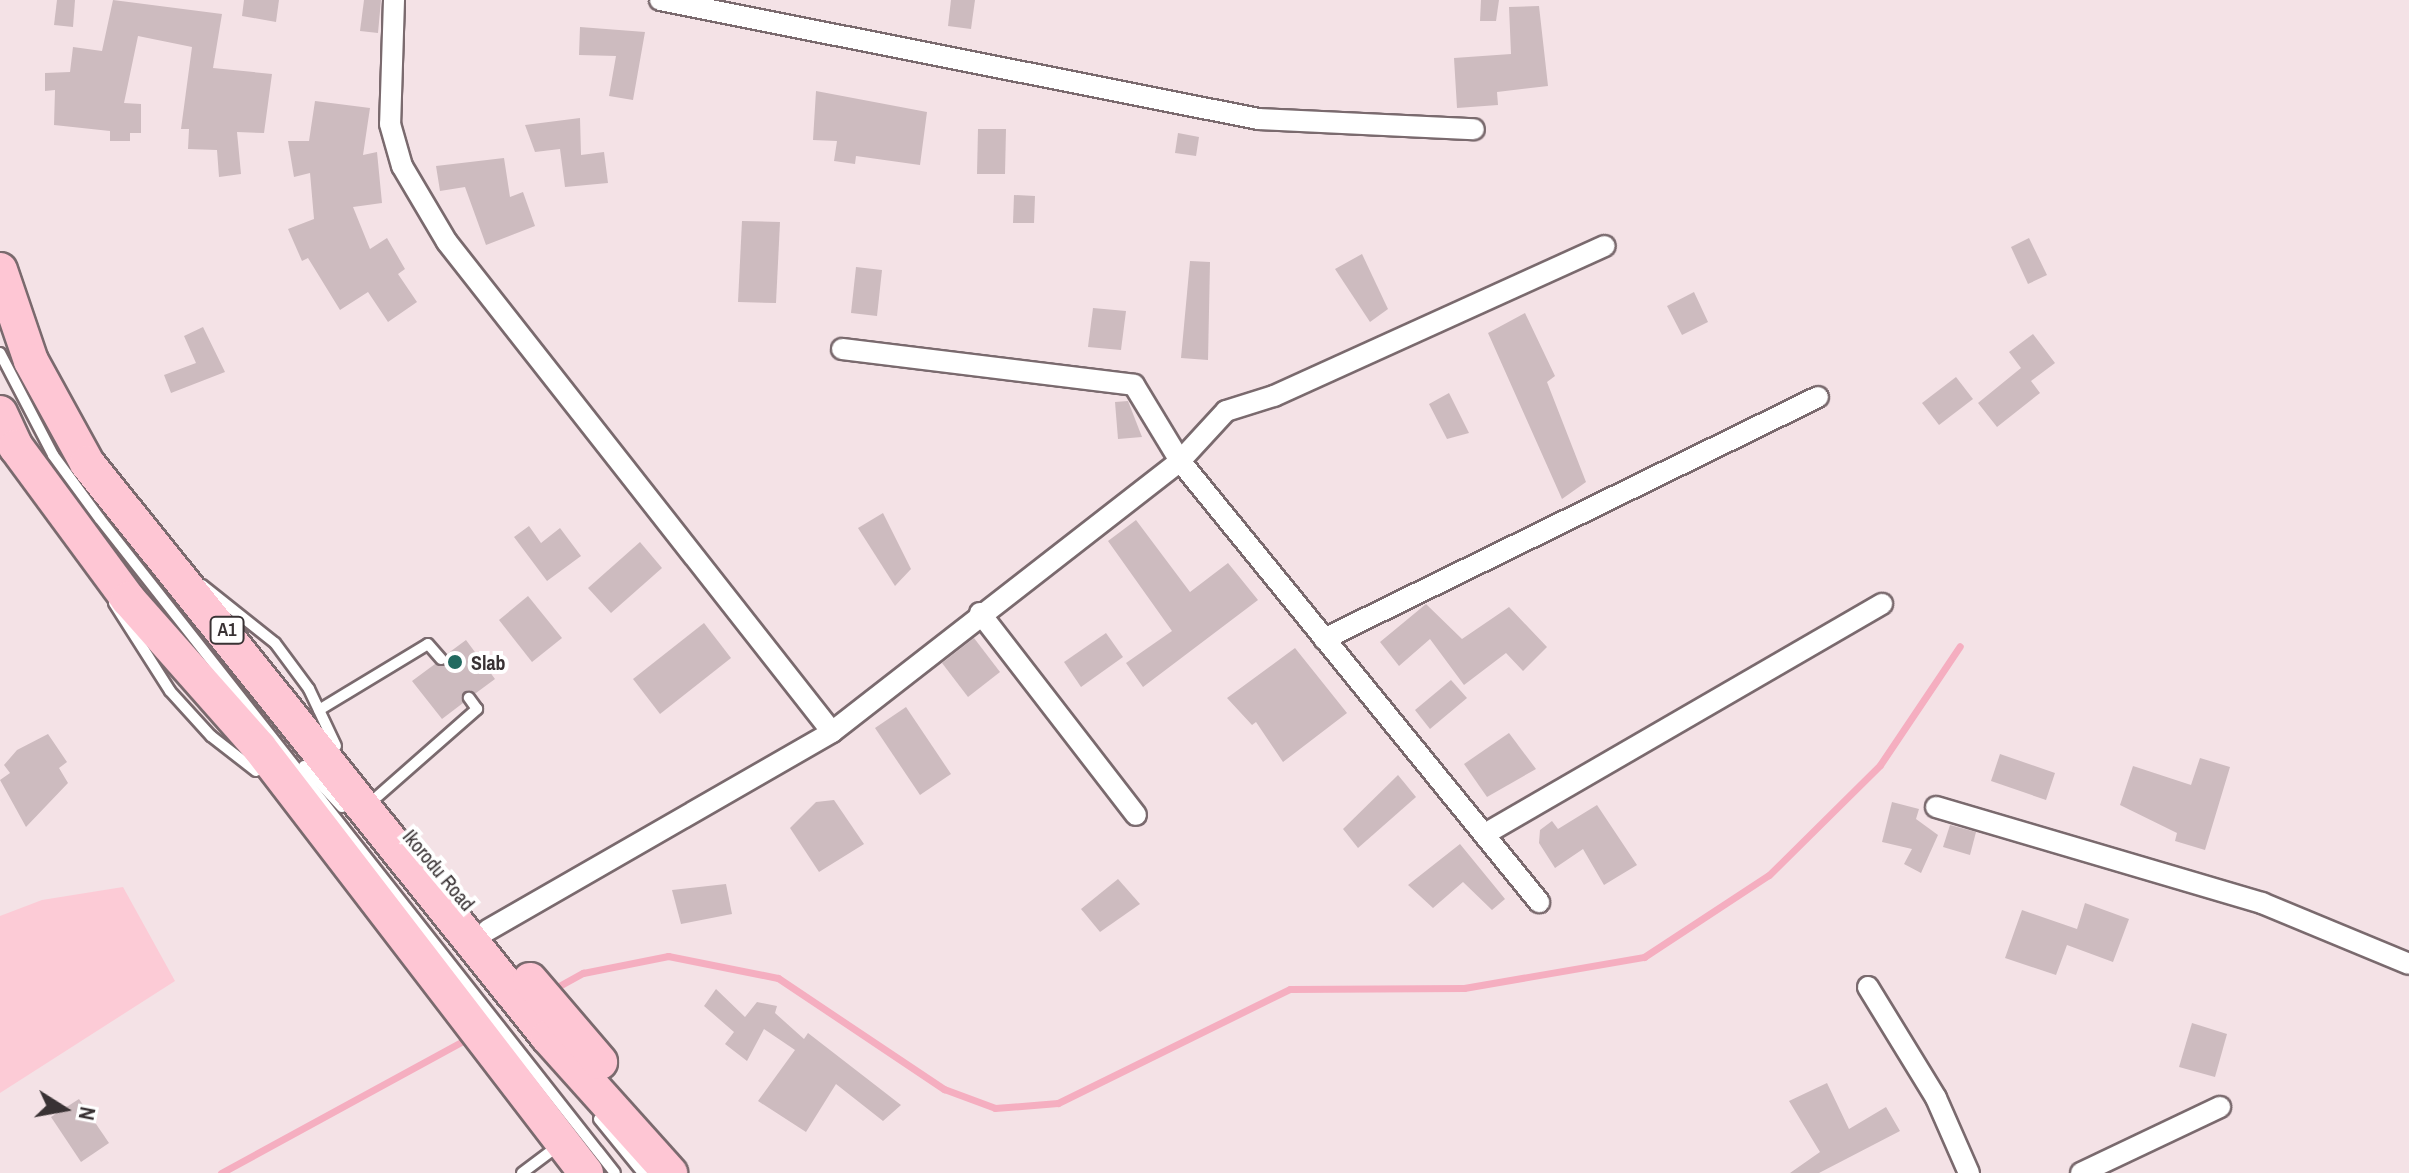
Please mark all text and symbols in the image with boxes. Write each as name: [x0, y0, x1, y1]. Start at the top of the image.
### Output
road number: A1: [209, 616, 245, 644]
place label: Slab: [471, 650, 506, 674]
marker: Slab: [446, 653, 464, 671]
street label: Ikorodu Road: [398, 825, 480, 915]
north arrow: [24, 1069, 104, 1149]
text: N: [72, 1104, 104, 1123]

